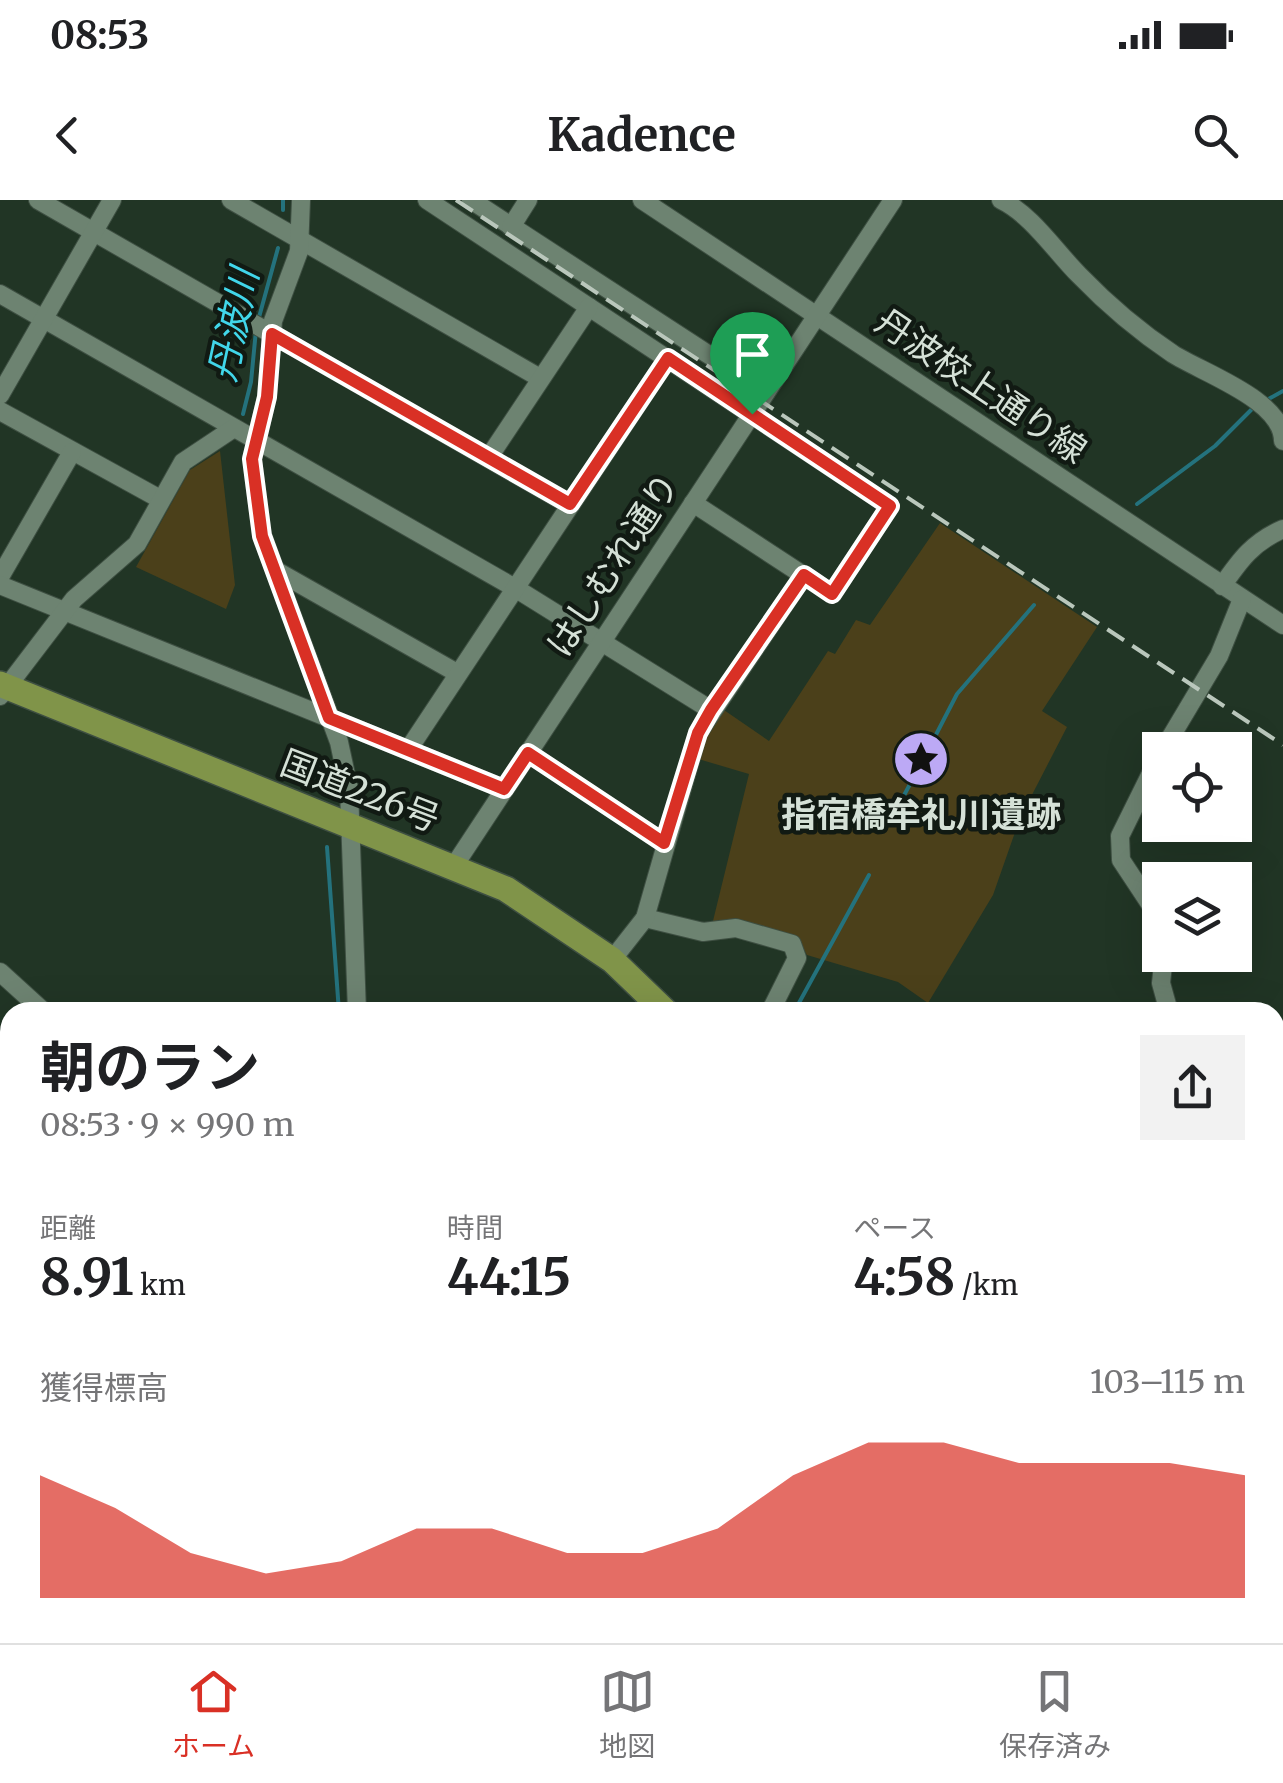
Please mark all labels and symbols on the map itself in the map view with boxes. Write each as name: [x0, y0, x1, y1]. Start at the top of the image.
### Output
water label: 丹波川: [198, 260, 269, 386]
street label: 丹波校上通り線: [867, 299, 1095, 473]
pin: [710, 312, 795, 415]
street label: はしむれ通り: [537, 465, 689, 665]
place icon: 指宿橋牟礼川遺跡: [891, 729, 951, 789]
street label: 国道226号: [274, 741, 446, 841]
place label: 指宿橋牟礼川遺跡: [781, 793, 1061, 837]

